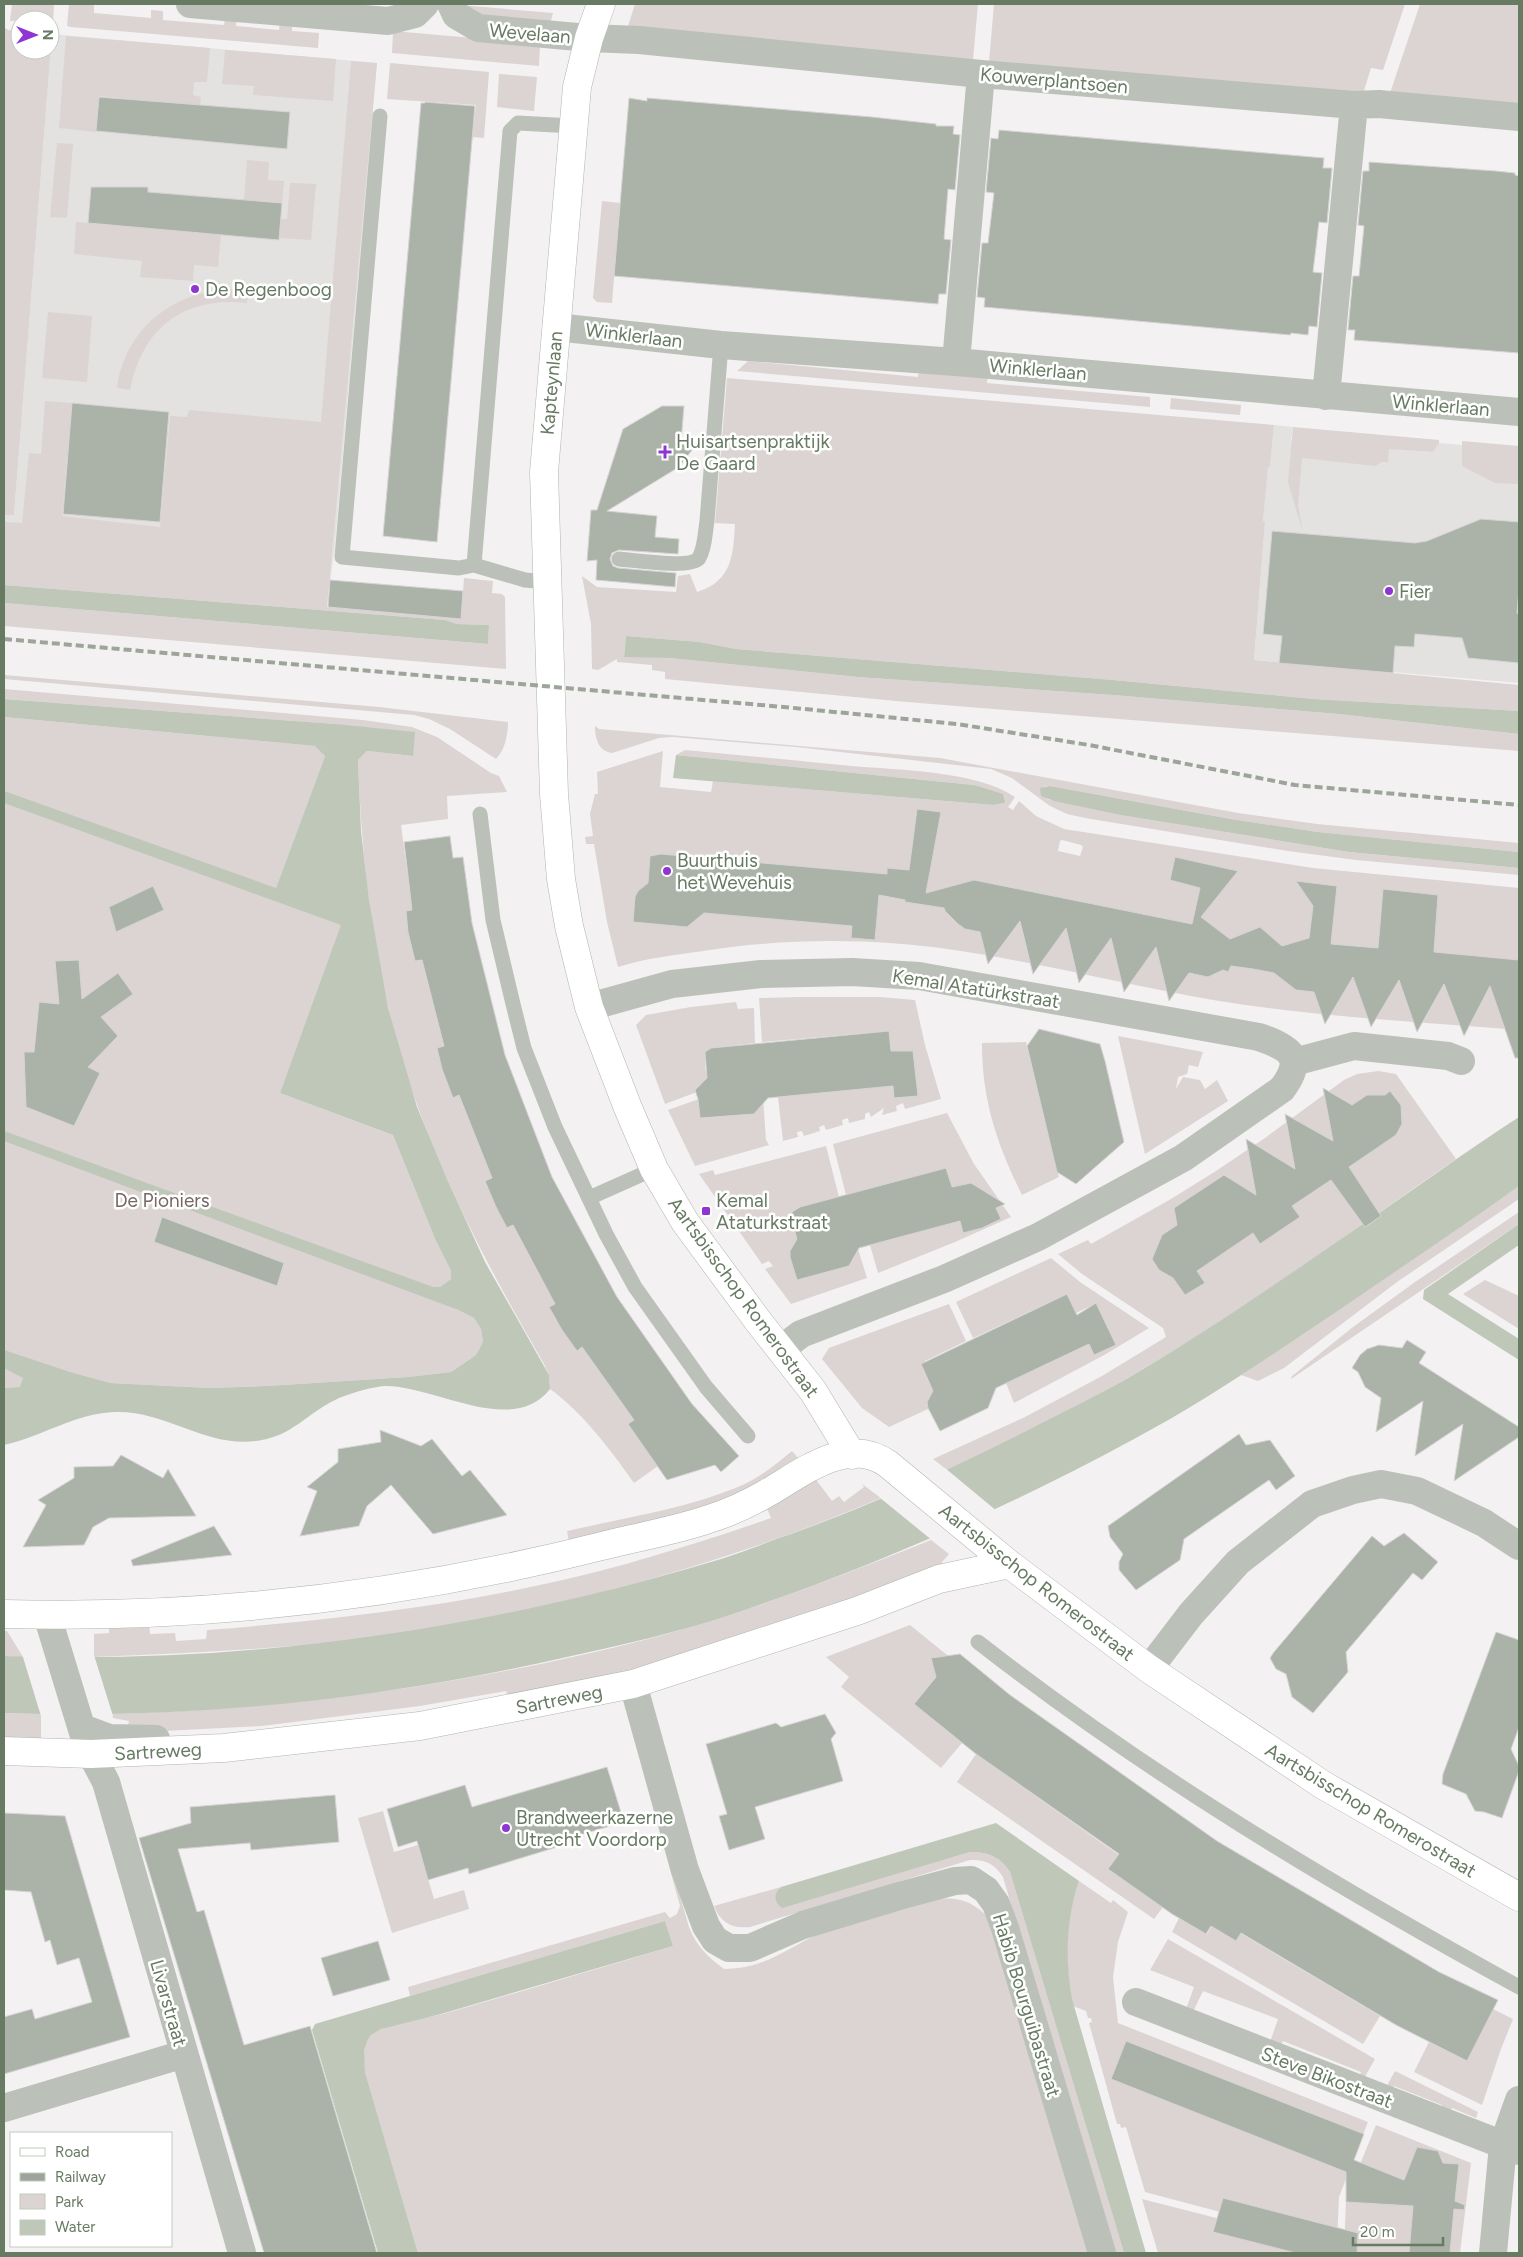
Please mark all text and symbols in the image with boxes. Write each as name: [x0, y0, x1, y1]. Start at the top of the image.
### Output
north arrow: [10, 10, 60, 60]
street label: Wevelaan: [488, 18, 572, 49]
text: N: [39, 30, 56, 40]
street label: Kouwerplantsoen: [979, 63, 1129, 98]
place label: De Regenboog: [205, 278, 332, 301]
marker: De Regenboog: [189, 283, 201, 295]
street label: Winklerlaan: [584, 318, 684, 353]
street label: Kapteynlaan: [535, 330, 568, 436]
street label: Winklerlaan: [988, 354, 1088, 385]
street label: Winklerlaan: [1391, 390, 1491, 421]
place label: Huisartsenpraktijk De Gaard: [676, 430, 831, 475]
marker: Huisartsenpraktijk De Gaard: [658, 445, 672, 459]
place label: Fier: [1399, 580, 1431, 603]
marker: Fier: [1383, 585, 1395, 597]
place label: Buurthuis het Wevehuis: [677, 849, 792, 894]
marker: Buurthuis het Wevehuis: [661, 865, 673, 877]
street label: Kemal Atatürkstraat: [891, 964, 1061, 1013]
park label: De Pioniers: [114, 1189, 210, 1212]
place label: Kemal Ataturkstraat: [716, 1189, 828, 1234]
street label: Aartsbisschop Romerostraat: [663, 1193, 824, 1402]
marker: Kemal Ataturkstraat: [700, 1205, 712, 1217]
street label: Aartsbisschop Romerostraat: [934, 1499, 1139, 1666]
street label: Sartreweg: [514, 1680, 604, 1719]
street label: Sartreweg: [114, 1738, 202, 1765]
street label: Aartsbisschop Romerostraat: [1261, 1738, 1480, 1883]
place label: Brandweerkazerne Utrecht Voordorp: [516, 1806, 673, 1851]
marker: Brandweerkazerne Utrecht Voordorp: [500, 1822, 512, 1834]
street label: Habib Bourguibastraat: [988, 1910, 1065, 2100]
street label: Livarstraat: [145, 1957, 192, 2049]
street label: Steve Bikostraat: [1258, 2042, 1396, 2113]
legend: [10, 2132, 172, 2247]
text: Road: [55, 2143, 90, 2161]
text: Railway: [55, 2168, 106, 2186]
text: Park: [55, 2193, 84, 2211]
scale bar: [1353, 2214, 1443, 2246]
text: Water: [55, 2218, 95, 2236]
text: 20 m: [1360, 2223, 1394, 2241]

